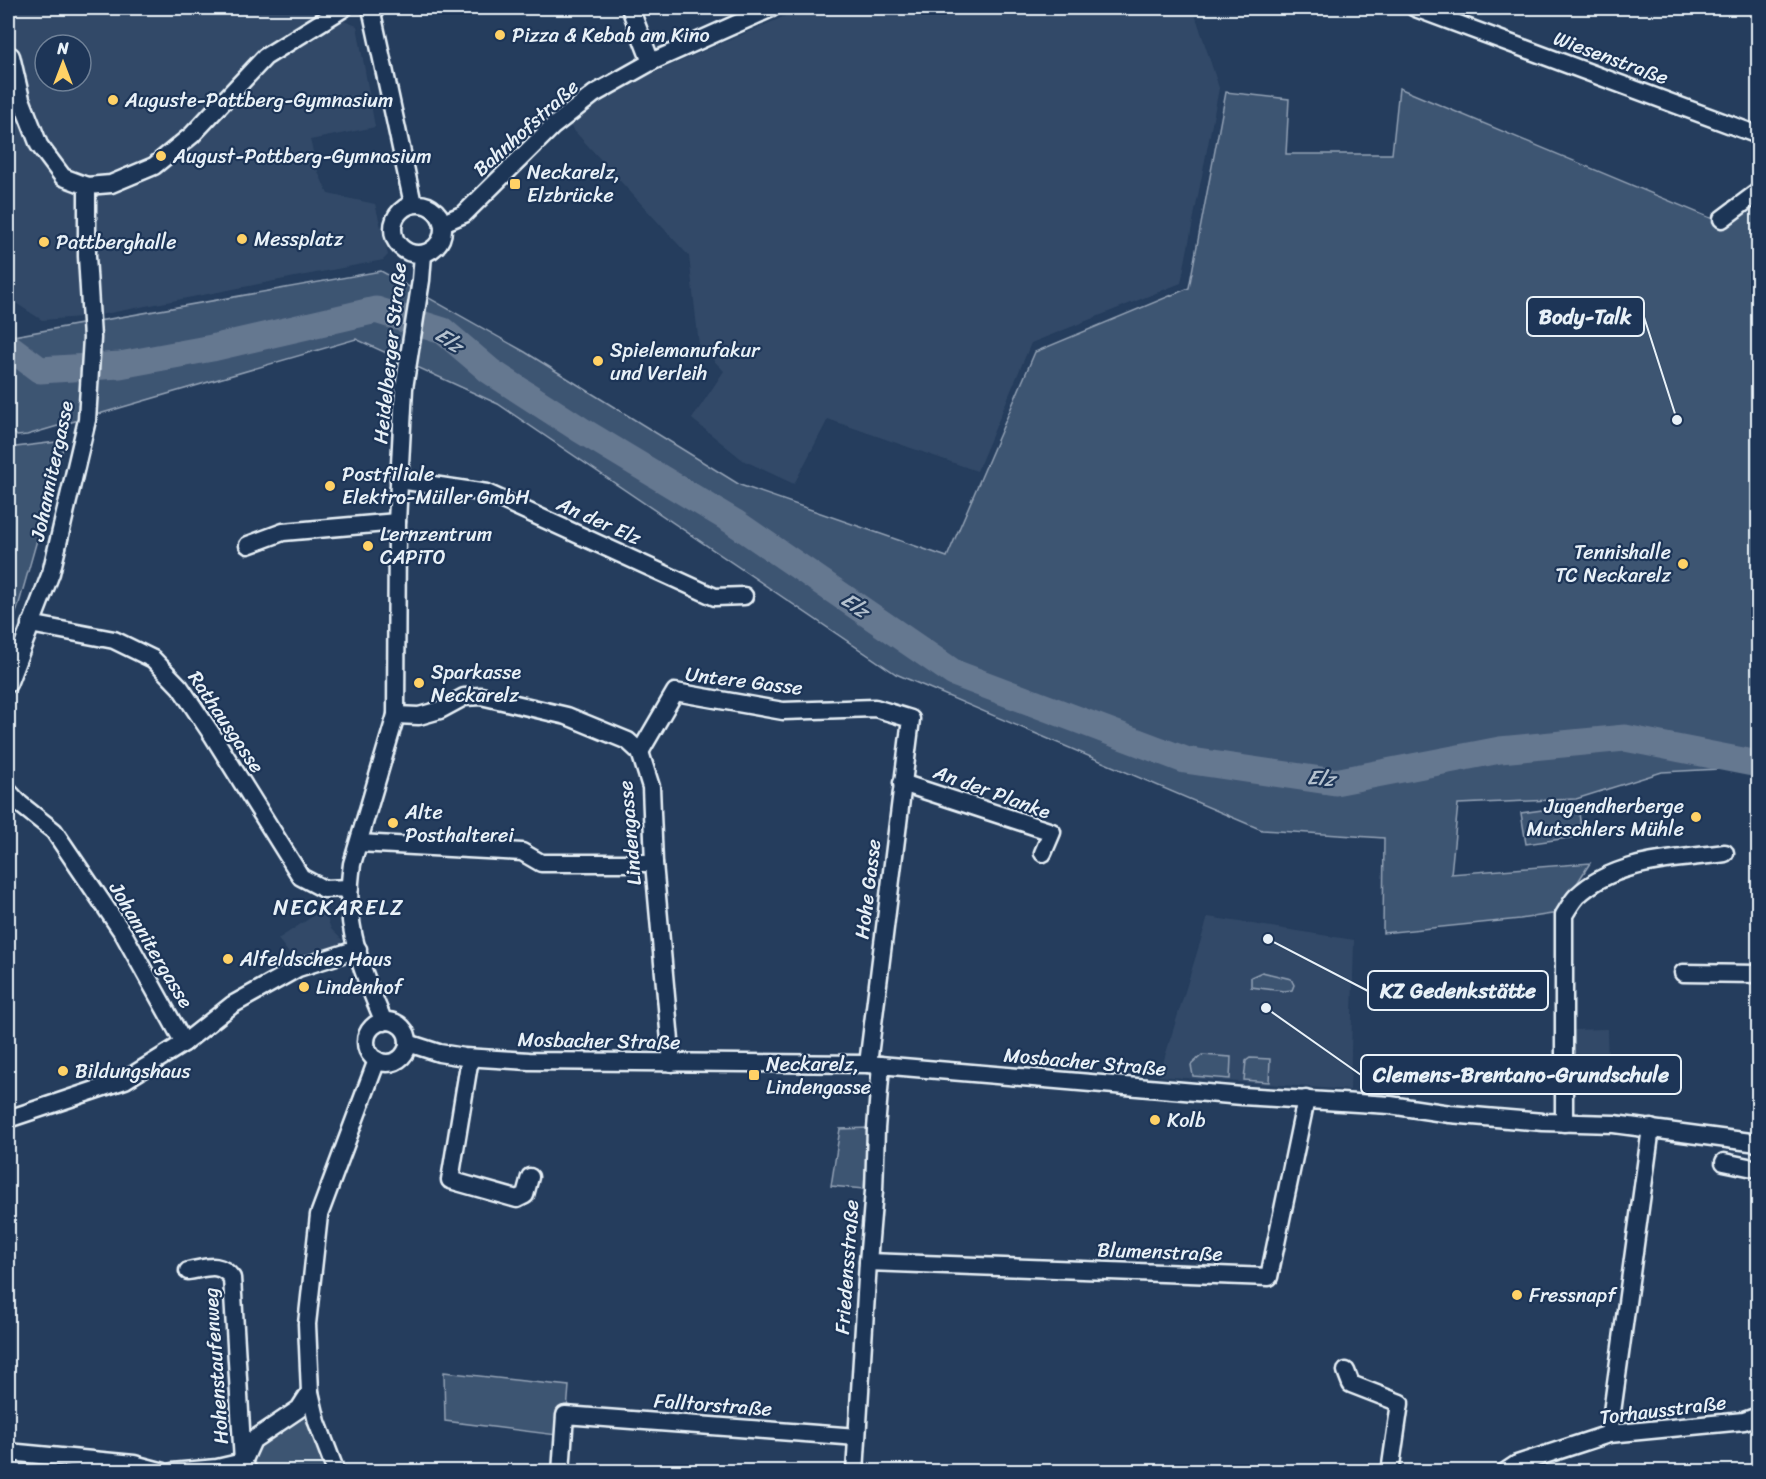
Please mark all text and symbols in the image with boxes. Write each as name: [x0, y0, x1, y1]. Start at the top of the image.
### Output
place label: Pizza & Kebab am Kino: [512, 18, 710, 53]
street label: Wiesenstraße: [1549, 21, 1673, 95]
marker: Pizza & Kebab am Kino: [493, 28, 507, 42]
north arrow: [33, 33, 93, 93]
text: N: [56, 34, 69, 63]
street label: Bahnhofstraße: [465, 70, 587, 186]
place label: Auguste-Pattberg-Gymnasium: [124, 83, 393, 118]
marker: Auguste-Pattberg-Gymnasium: [106, 93, 120, 107]
place label: August-Pattberg-Gymnasium: [172, 139, 432, 174]
marker: August-Pattberg-Gymnasium: [154, 149, 168, 163]
place label: Neckarelz, Elzbrücke: [527, 155, 620, 213]
marker: Neckarelz, Elzbrücke: [508, 177, 522, 191]
place label: Messplatz: [254, 222, 344, 257]
place label: Pattberghalle: [56, 225, 176, 260]
marker: Messplatz: [235, 232, 249, 246]
marker: Pattberghalle: [37, 235, 51, 249]
street label: Heidelberger Straße: [363, 260, 417, 446]
callout: Body-Talk: [1527, 297, 1644, 336]
text: Body-Talk: [1539, 298, 1632, 336]
water label: Elz: [427, 317, 474, 365]
place label: Spielemanufakur und Verleih: [610, 333, 761, 391]
marker: Spielemanufakur und Verleih: [591, 354, 605, 368]
street label: Johannitergasse: [20, 397, 84, 545]
place label: Postfiliale Elektro-Müller GmbH: [342, 457, 530, 515]
marker: Postfiliale Elektro-Müller GmbH: [323, 479, 337, 493]
street label: An der Elz: [550, 486, 648, 555]
place label: Lernzentrum CAPiTO: [380, 517, 492, 575]
place label: Tennishalle TC Neckarelz: [1555, 535, 1671, 593]
marker: Lernzentrum CAPiTO: [361, 539, 375, 553]
marker: Tennishalle TC Neckarelz: [1676, 557, 1690, 571]
water label: Elz: [833, 582, 880, 630]
place label: Sparkasse Neckarelz: [431, 655, 521, 713]
street label: Untere Gasse: [683, 656, 805, 706]
street label: Rathausgasse: [178, 663, 274, 781]
marker: Sparkasse Neckarelz: [412, 676, 426, 690]
street label: An der Planke: [928, 754, 1056, 829]
water label: Elz: [1306, 758, 1339, 798]
street label: Lindengasse: [608, 779, 652, 887]
place label: Jugendherberge Mutschlers Mühle: [1526, 789, 1684, 847]
place label: Alte Posthalterei: [404, 795, 515, 853]
marker: Jugendherberge Mutschlers Mühle: [1689, 810, 1703, 824]
marker: Alte Posthalterei: [386, 816, 400, 830]
street label: Hohe Gasse: [845, 837, 891, 941]
street label: Johannitergasse: [99, 874, 203, 1015]
district label: NECKARELZ: [273, 888, 405, 927]
place label: Alfeldsches Haus: [239, 942, 392, 977]
marker: Alfeldsches Haus: [221, 952, 235, 966]
place label: Lindenhof: [316, 970, 405, 1005]
callout: KZ Gedenkstätte: [1368, 971, 1548, 1010]
text: KZ Gedenkstätte: [1379, 972, 1536, 1010]
marker: Lindenhof: [297, 980, 311, 994]
street label: Mosbacher Straße: [517, 1022, 681, 1060]
street label: Mosbacher Straße: [1002, 1037, 1168, 1087]
place label: Neckarelz, Lindengasse: [766, 1047, 871, 1105]
place label: Bildungshaus: [75, 1054, 191, 1089]
callout: Clemens-Brentano-Grundschule: [1361, 1055, 1681, 1094]
text: Clemens-Brentano-Grundschule: [1372, 1056, 1669, 1094]
marker: Bildungshaus: [56, 1064, 70, 1078]
marker: Neckarelz, Lindengasse: [747, 1068, 761, 1082]
place label: Kolb: [1167, 1103, 1206, 1138]
marker: Kolb: [1148, 1113, 1162, 1127]
street label: Friedensstraße: [825, 1199, 869, 1335]
street label: Blumenstraße: [1097, 1232, 1223, 1272]
place label: Fressnapf: [1529, 1278, 1618, 1313]
street label: Hohenstaufenweg: [193, 1286, 239, 1446]
marker: Fressnapf: [1510, 1288, 1524, 1302]
street label: Falltorstraße: [653, 1383, 773, 1427]
street label: Torhausstraße: [1598, 1385, 1728, 1435]

